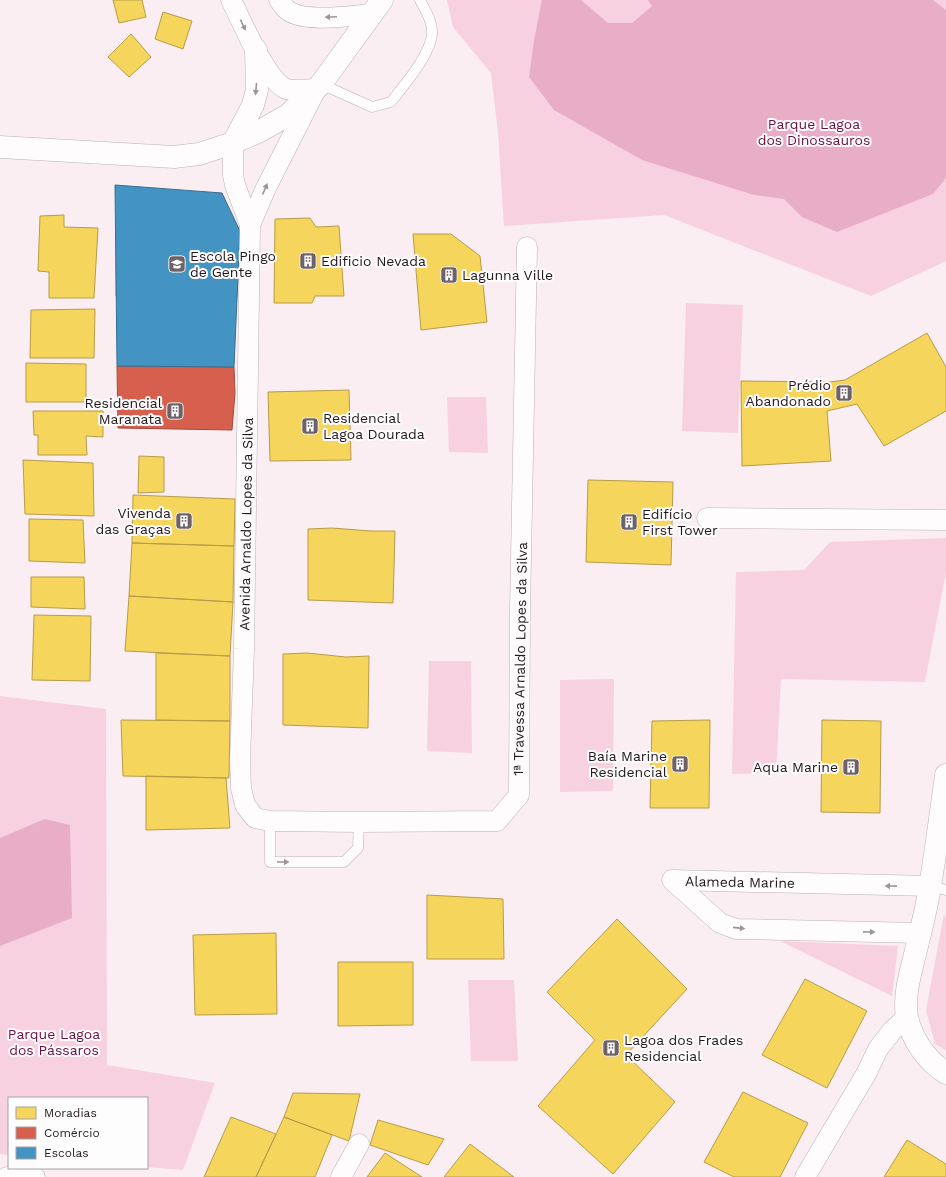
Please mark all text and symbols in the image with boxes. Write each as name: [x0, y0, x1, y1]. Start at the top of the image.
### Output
one-way arrow: [325, 13, 337, 20]
one-way arrow: [240, 19, 247, 31]
one-way arrow: [253, 83, 259, 95]
park label: Parque Lagoa dos Dinossauros: [758, 116, 870, 148]
one-way arrow: [262, 184, 268, 195]
place label: Escola Pingo de Gente: [190, 248, 276, 280]
building icon: Edificio Nevada: [298, 251, 318, 271]
place label: Edificio Nevada: [321, 253, 426, 269]
school or university icon: Escola Pingo de Gente: [167, 254, 187, 274]
building icon: Lagunna Ville: [439, 265, 459, 285]
place label: Lagunna Ville: [462, 267, 553, 283]
place label: Prédio Abandonado: [745, 377, 831, 409]
building icon: Prédio Abandonado: [834, 383, 854, 403]
place label: Residencial Maranata: [84, 395, 163, 427]
building icon: Residencial Maranata: [165, 401, 185, 421]
place label: Residencial Lagoa Dourada: [323, 410, 425, 442]
building icon: Residencial Lagoa Dourada: [300, 416, 320, 436]
street label: Avenida Arnaldo Lopes da Silva: [236, 417, 256, 631]
place label: Vivenda das Graças: [95, 505, 171, 537]
place label: Edifício First Tower: [642, 506, 718, 538]
building icon: Vivenda das Graças: [174, 511, 194, 531]
building icon: Edifício First Tower: [619, 512, 639, 532]
street label: 1ª Travessa Arnaldo Lopes da Silva: [510, 542, 530, 776]
place label: Baía Marine Residencial: [588, 748, 668, 780]
building icon: Baía Marine Residencial: [670, 754, 690, 774]
building icon: Aqua Marine: [841, 757, 861, 777]
place label: Aqua Marine: [753, 759, 838, 775]
one-way arrow: [277, 859, 290, 865]
street label: Alameda Marine: [685, 873, 795, 891]
one-way arrow: [885, 882, 897, 889]
one-way arrow: [733, 925, 746, 932]
one-way arrow: [863, 929, 876, 935]
park label: Parque Lagoa dos Pássaros: [8, 1026, 100, 1058]
place label: Lagoa dos Frades Residencial: [624, 1032, 744, 1064]
building icon: Lagoa dos Frades Residencial: [601, 1038, 621, 1058]
legend: [8, 1097, 148, 1169]
text: Moradias: [44, 1106, 97, 1120]
text: Comércio: [44, 1126, 100, 1140]
text: Escolas: [44, 1146, 89, 1160]

